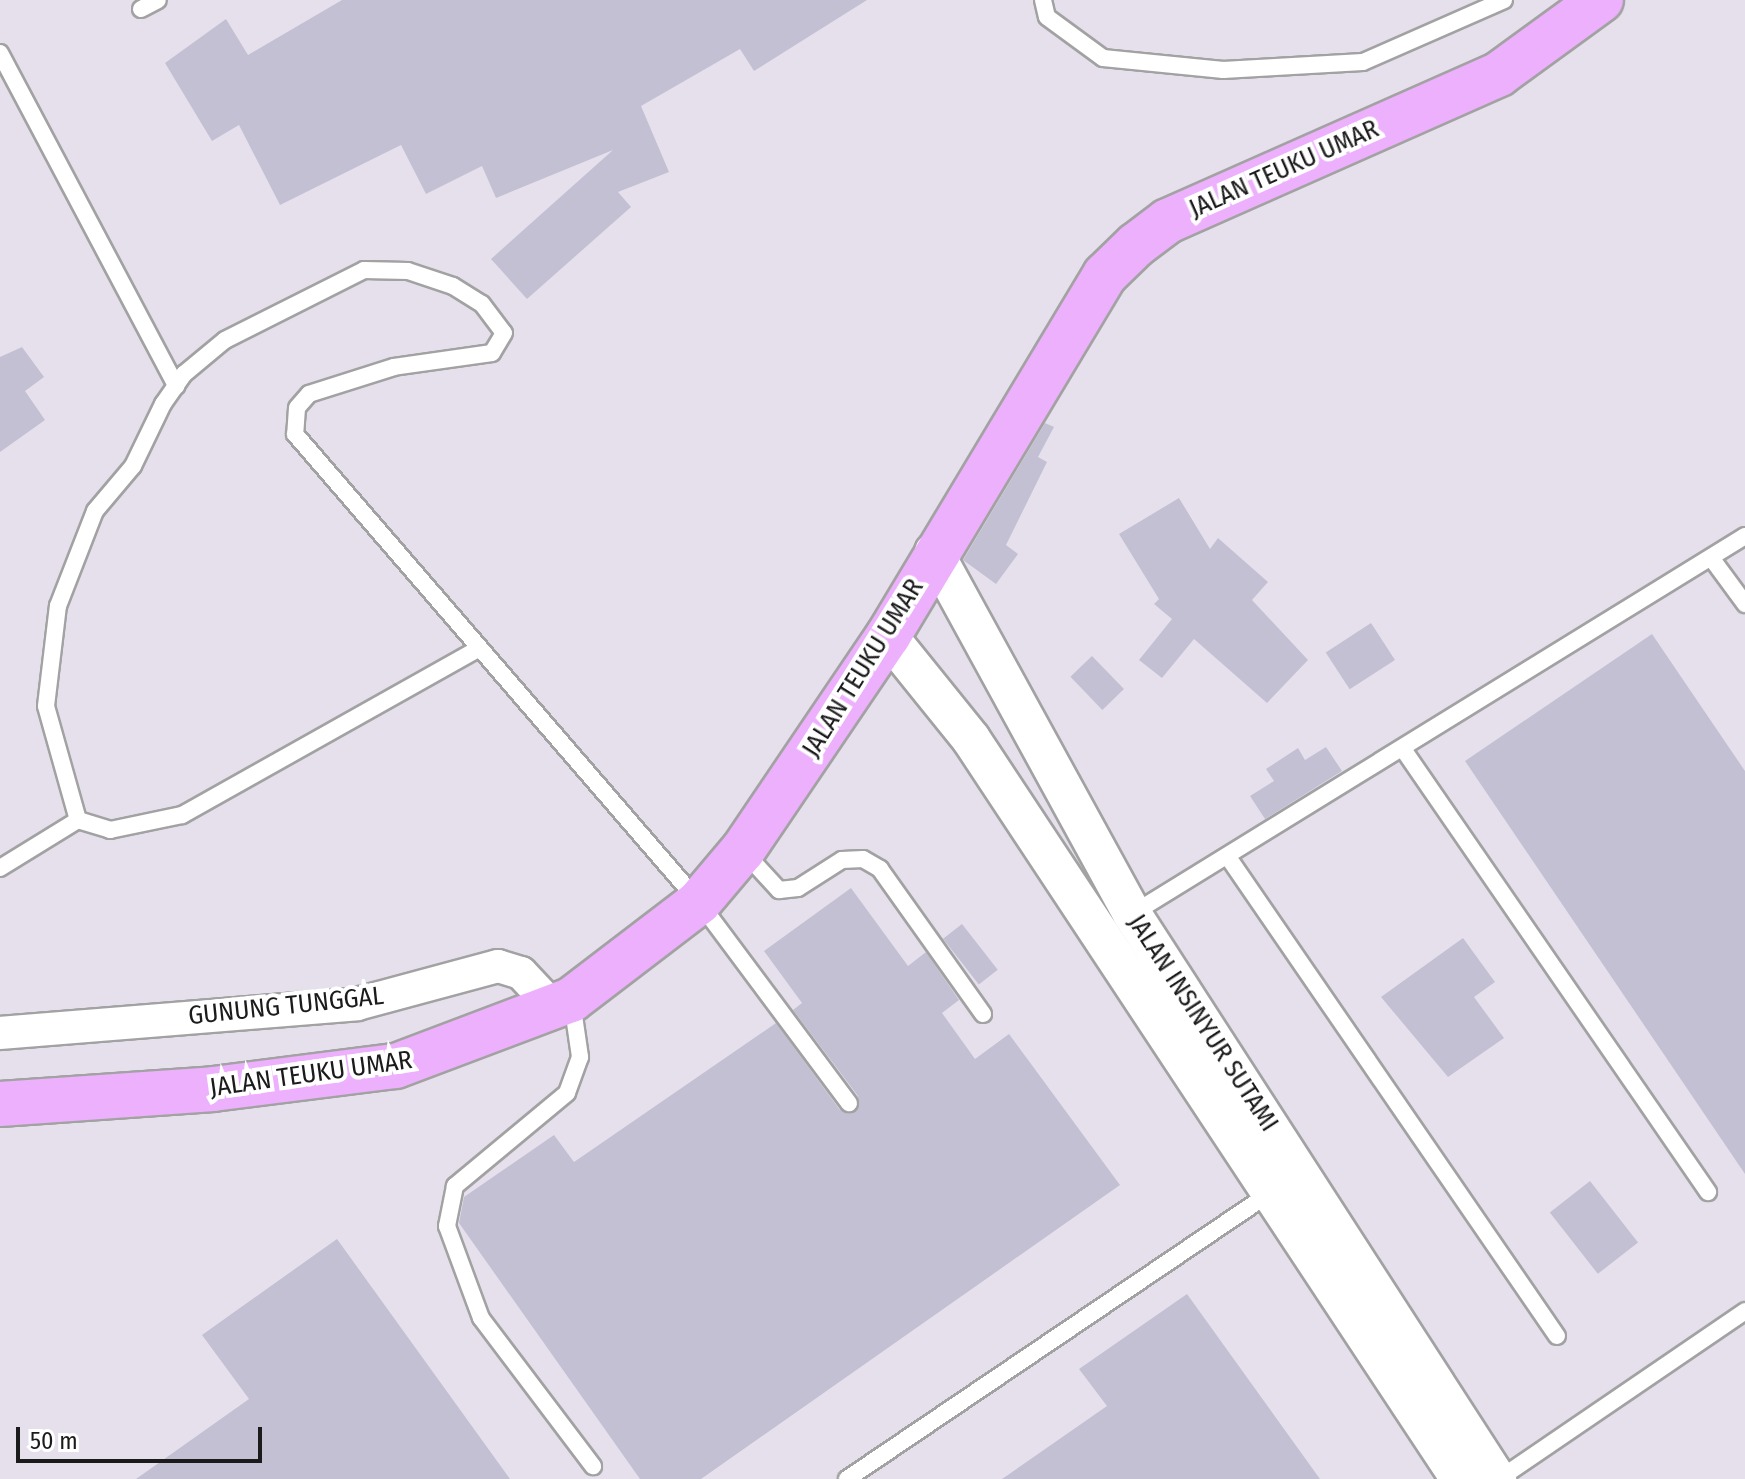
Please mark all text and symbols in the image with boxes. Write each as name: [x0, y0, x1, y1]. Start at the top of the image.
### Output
street label: JALAN TEUKU UMAR: [1184, 113, 1384, 225]
street label: JALAN TEUKU UMAR: [796, 573, 930, 763]
street label: JALAN INSINYUR SUTAMI: [1121, 909, 1285, 1137]
street label: GUNUNG TUNGGAL: [187, 980, 385, 1032]
street label: JALAN TEUKU UMAR: [208, 1044, 414, 1104]
scale bar: [20, 1411, 266, 1461]
text: 50 m: [30, 1427, 78, 1455]

